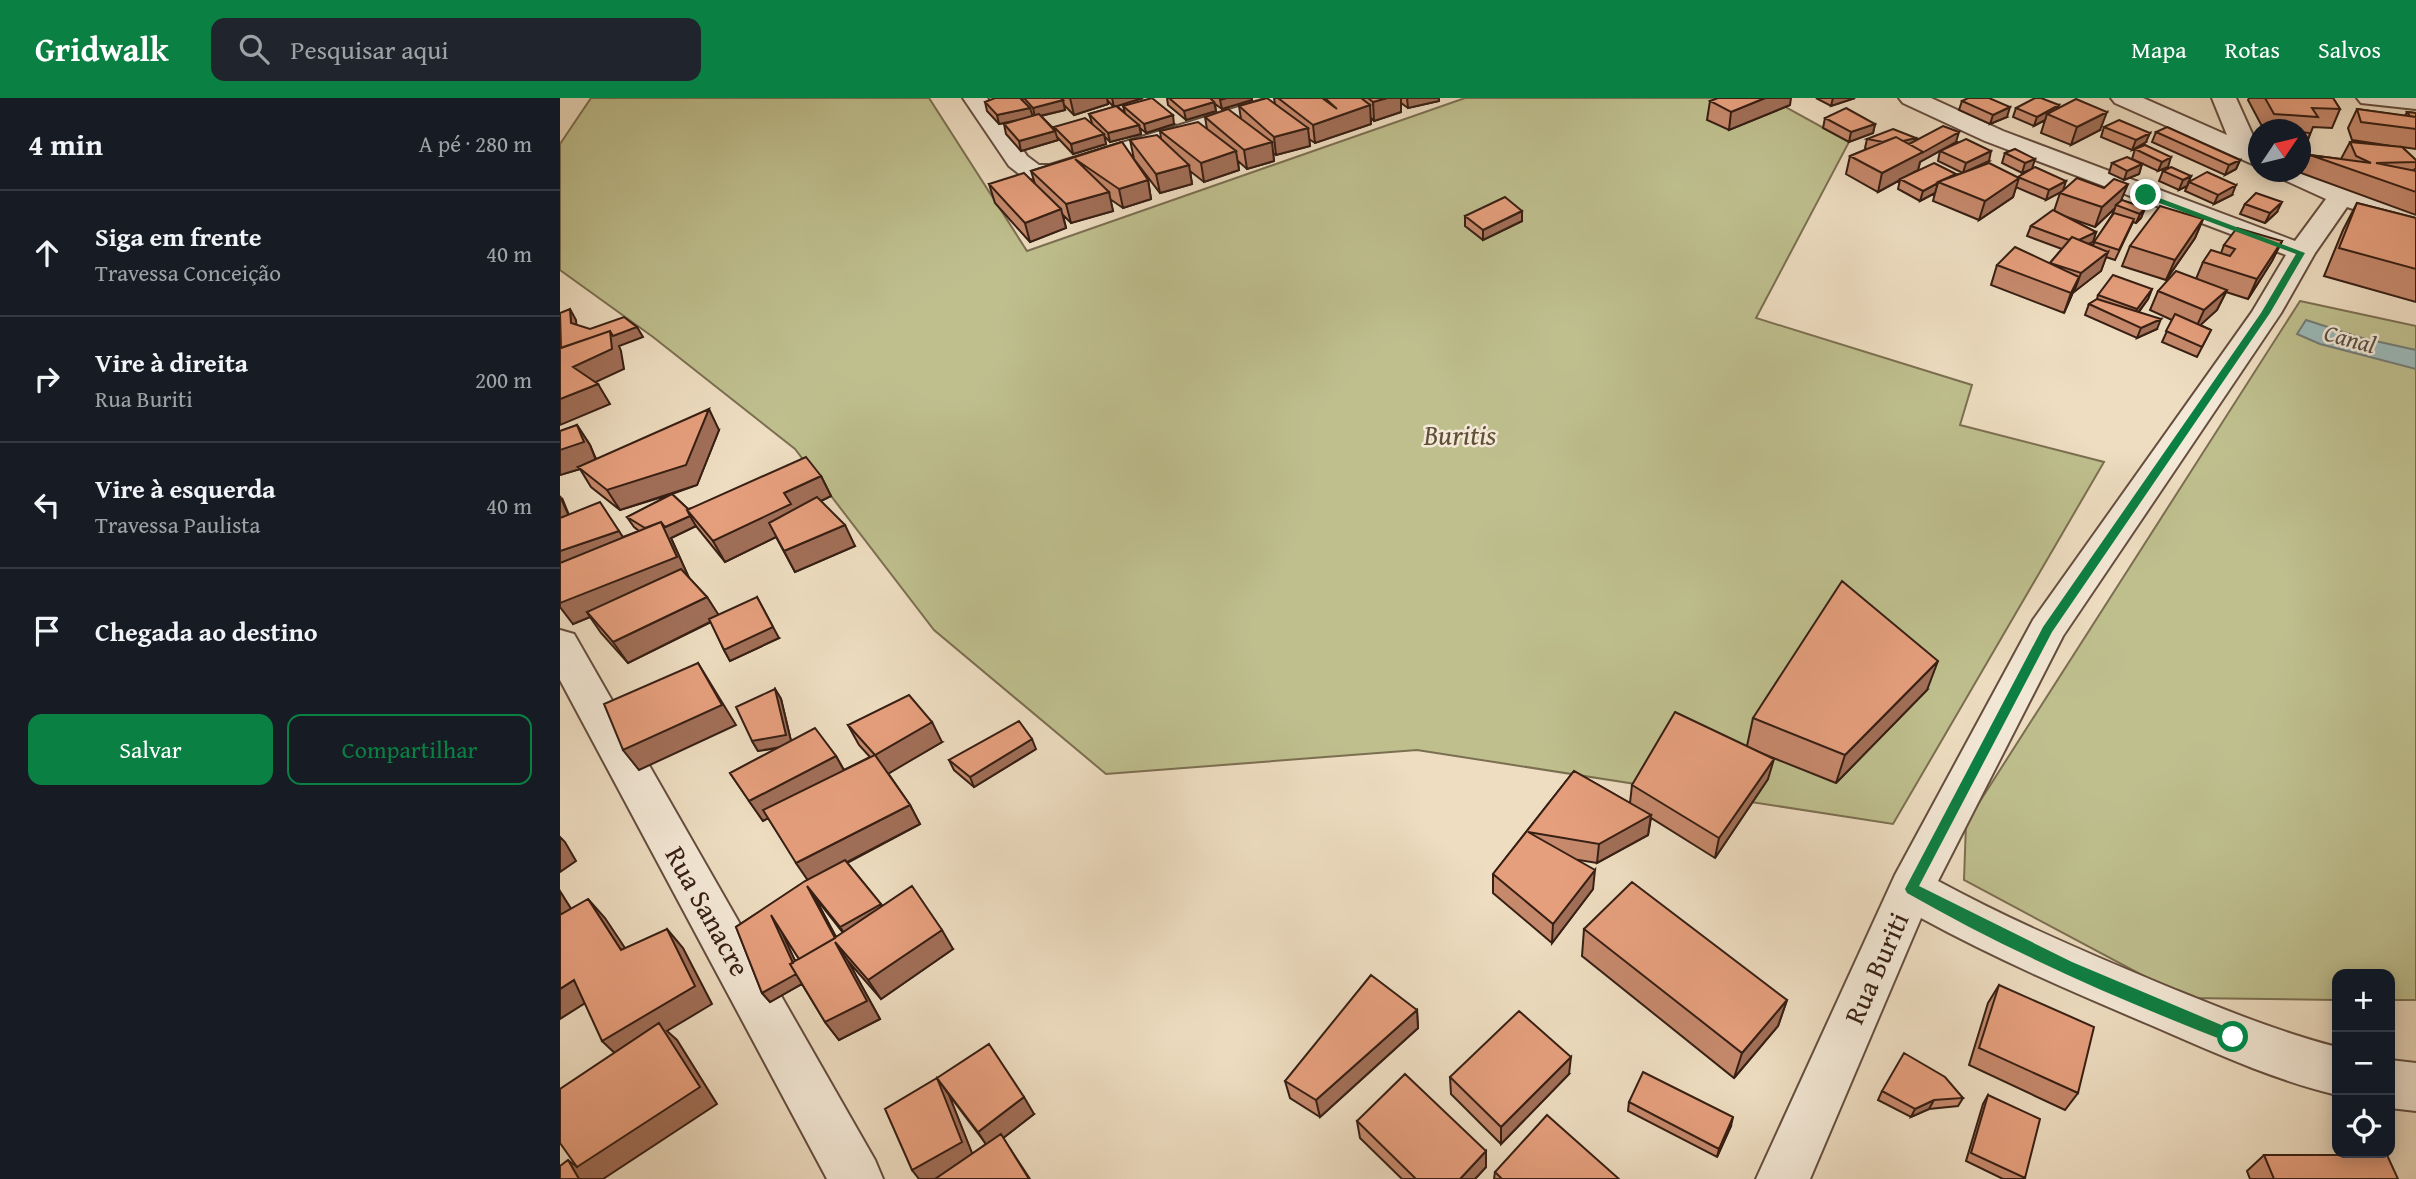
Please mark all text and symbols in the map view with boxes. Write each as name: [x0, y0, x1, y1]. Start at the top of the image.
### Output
search box: [211, 18, 701, 81]
text: Gridwalk: [35, 25, 169, 73]
icon: search: [235, 30, 273, 68]
text: Pesquisar aqui: [291, 30, 449, 69]
text: Mapa: [2131, 32, 2187, 67]
text: Rotas: [2225, 32, 2280, 67]
text: Salvos: [2318, 32, 2381, 67]
north arrow: [2248, 119, 2311, 182]
text: 4 min: [28, 122, 103, 166]
text: A pé · 280 m: [419, 127, 532, 160]
route end: [2130, 179, 2161, 210]
text: Siga em frente: [95, 217, 262, 256]
icon: ahead: [28, 234, 66, 272]
text: 40 m: [486, 237, 532, 270]
text: Travessa Conceição: [95, 256, 281, 289]
water label: Canal: [2321, 315, 2380, 362]
text: Vire à direita: [95, 343, 248, 382]
icon: right: [28, 360, 66, 398]
text: 200 m: [475, 363, 532, 396]
text: Rua Buriti: [95, 382, 193, 415]
park label: Buritis: [1423, 414, 1496, 455]
text: Vire à esquerda: [95, 469, 276, 508]
icon: left: [28, 486, 66, 524]
text: 40 m: [486, 489, 532, 522]
text: Travessa Paulista: [95, 508, 260, 541]
icon: arrive: [28, 612, 66, 650]
text: Chegada ao destino: [95, 612, 318, 651]
button: Salvar: [28, 714, 273, 785]
button: Compartilhar: [287, 714, 532, 785]
street label: Rua Sanacre: [656, 838, 761, 983]
street label: Rua Buriti: [1833, 905, 1918, 1030]
map controls: [2332, 969, 2395, 1158]
button: +: [2332, 969, 2395, 1032]
route start: [2217, 1021, 2248, 1052]
button: −: [2332, 1032, 2395, 1095]
button: locate: [2332, 1095, 2395, 1158]

